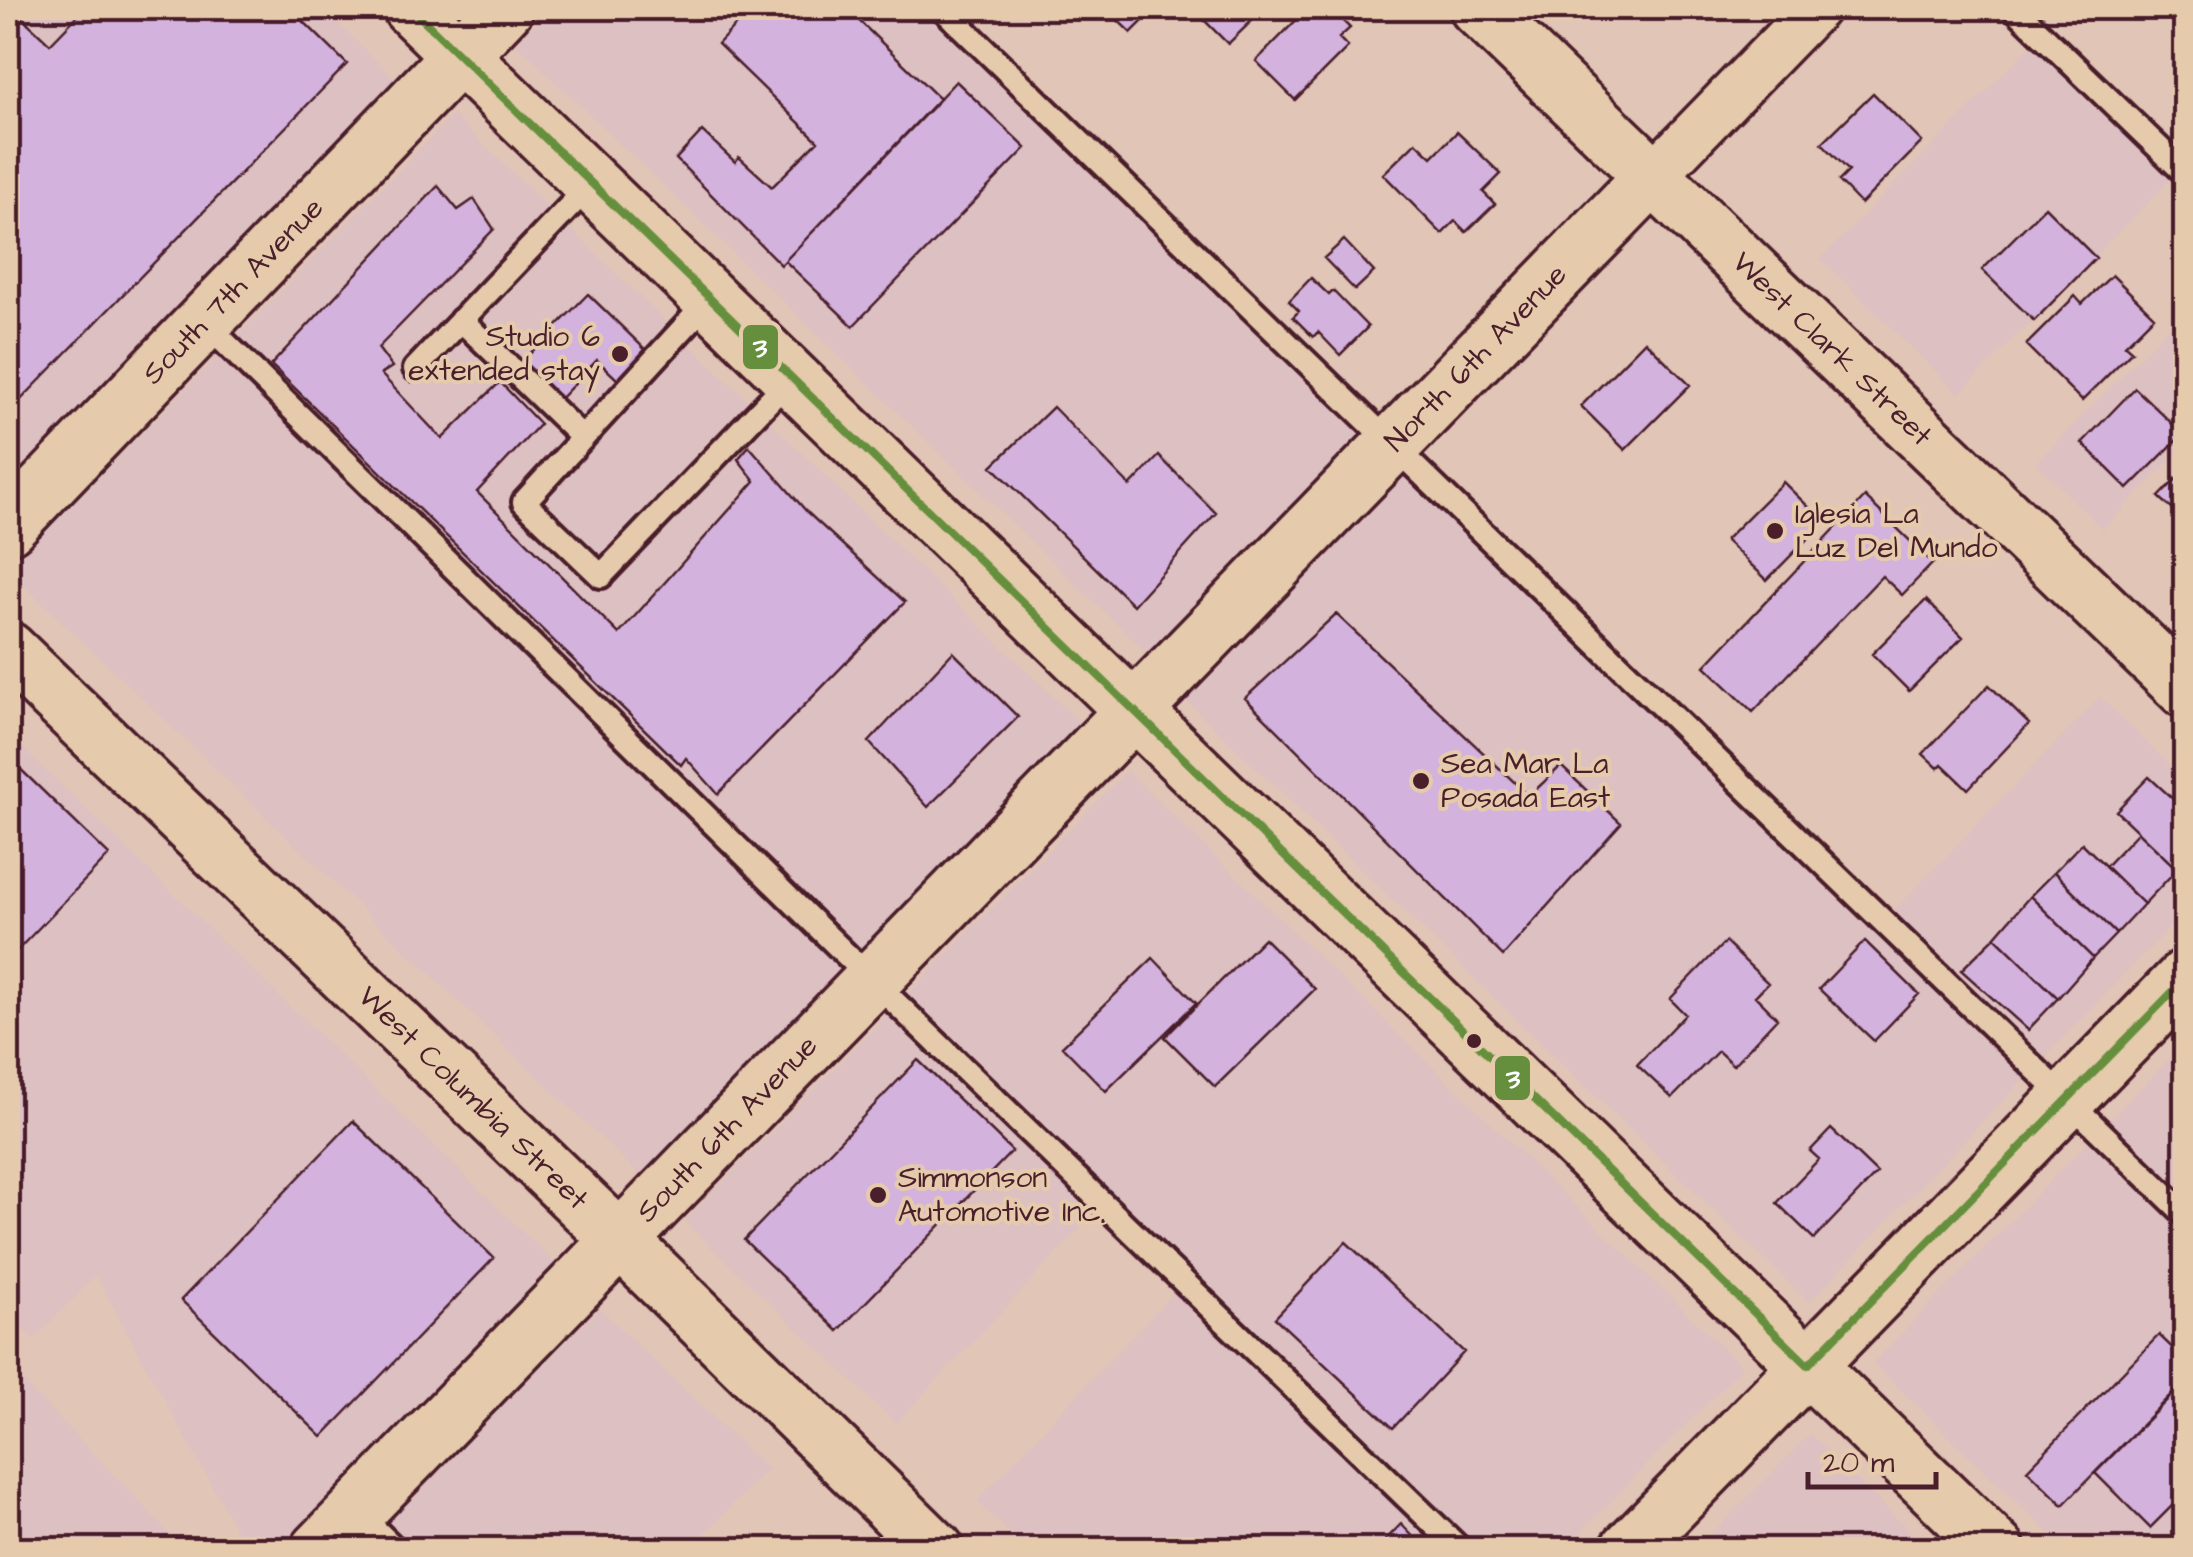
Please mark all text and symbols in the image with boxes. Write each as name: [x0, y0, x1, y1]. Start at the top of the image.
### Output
street label: South 7th Avenue: [133, 188, 333, 394]
street label: West Clark Street: [1722, 242, 1942, 456]
street label: North 6th Avenue: [1375, 255, 1577, 461]
place label: Studio 6 extended stay: [408, 316, 600, 393]
line badge: 3: [741, 323, 780, 371]
text: 3: [752, 329, 768, 368]
marker: Studio 6 extended stay: [609, 343, 631, 365]
place label: Iglesia La Luz Del Mundo: [1795, 493, 1998, 569]
marker: Iglesia La Luz Del Mundo: [1764, 520, 1786, 542]
place label: Sea Mar La Posada East: [1441, 743, 1610, 819]
marker: Sea Mar La Posada East: [1410, 770, 1432, 792]
street label: West Columbia Street: [348, 977, 598, 1219]
street label: South 6th Avenue: [627, 1026, 827, 1232]
unlabelled marker: [1464, 1031, 1484, 1051]
line badge: 3: [1493, 1054, 1532, 1102]
text: 3: [1505, 1060, 1521, 1099]
place label: Simmonson Automotive Inc.: [898, 1157, 1105, 1233]
marker: Simmonson Automotive Inc.: [867, 1184, 889, 1206]
scale bar: [1808, 1427, 1936, 1489]
text: 20 m: [1823, 1442, 1895, 1484]

